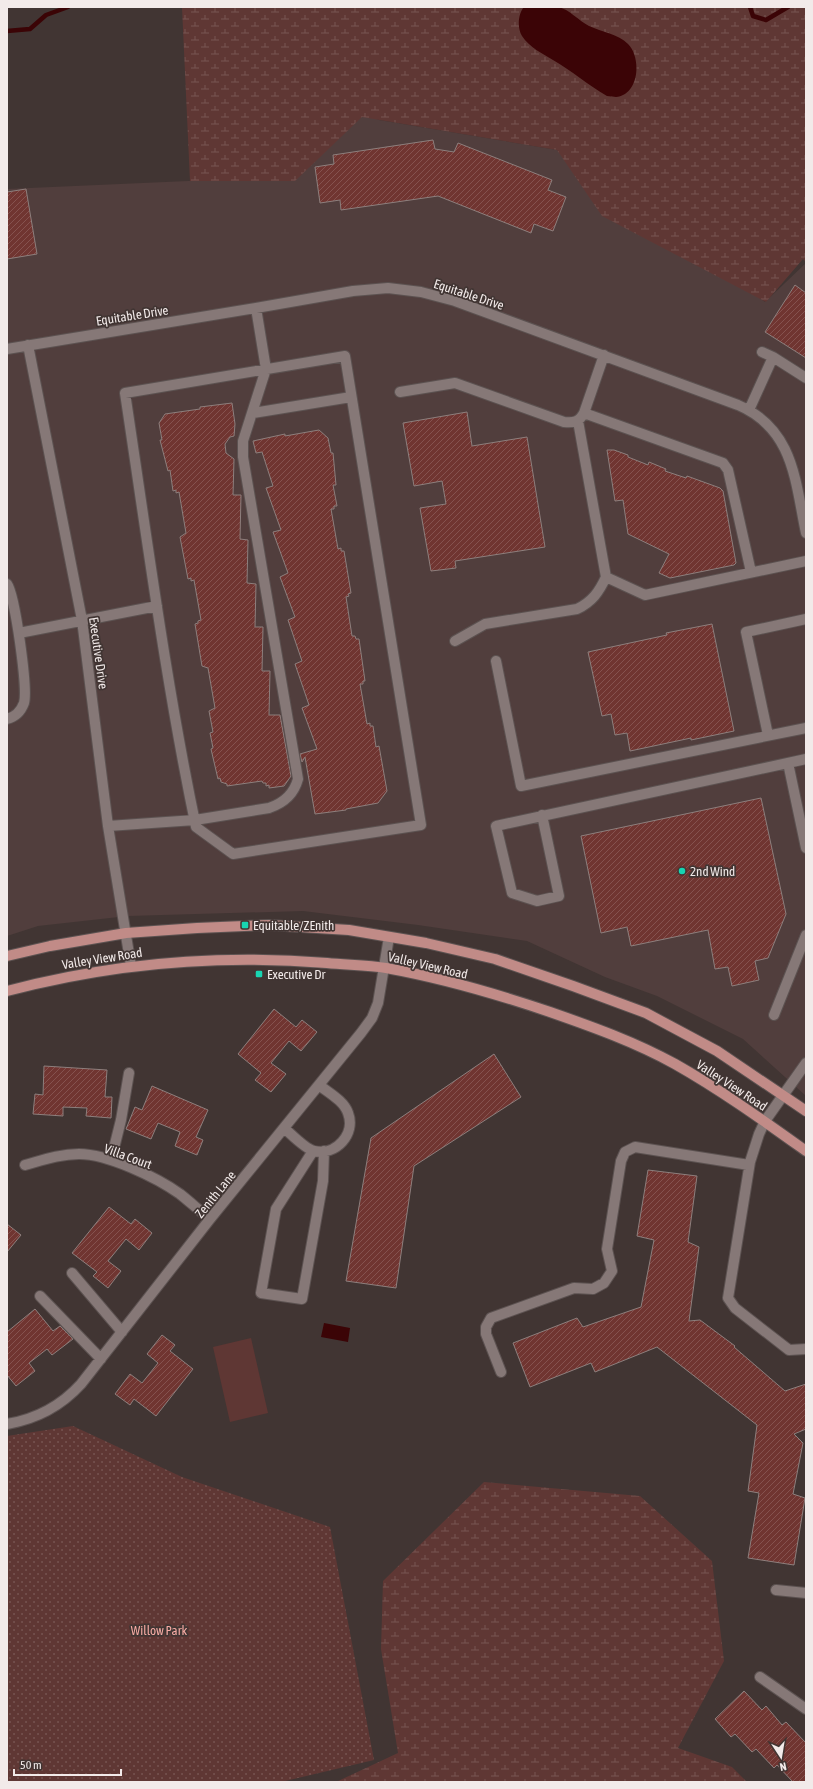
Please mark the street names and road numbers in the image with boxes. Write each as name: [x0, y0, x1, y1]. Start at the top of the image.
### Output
street label: Equitable Drive: [432, 276, 506, 313]
street label: Equitable Drive: [95, 302, 169, 329]
street label: Executive Drive: [86, 616, 111, 690]
street label: Valley View Road: [61, 945, 143, 972]
street label: Valley View Road: [387, 949, 469, 982]
street label: Valley View Road: [694, 1057, 770, 1114]
street label: Villa Court: [102, 1141, 154, 1172]
street label: Zenith Lane: [192, 1168, 239, 1221]

